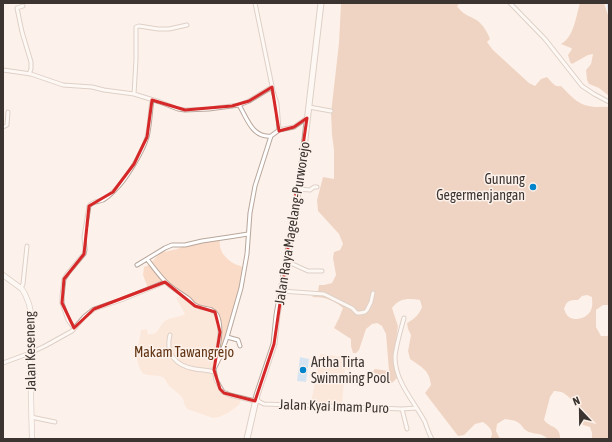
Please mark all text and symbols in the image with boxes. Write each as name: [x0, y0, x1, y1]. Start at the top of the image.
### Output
street label: Jalan Raya Magelang-Purworejo: [271, 140, 313, 306]
place label: Gunung Gegermenjangan: [436, 171, 525, 203]
marker: Gunung Gegermenjangan: [528, 182, 538, 192]
street label: Jalan Keseneng: [21, 311, 39, 391]
park label: Makam Tawangrejo: [134, 344, 234, 360]
place label: Artha Tirta Swimming Pool: [311, 354, 390, 386]
marker: Artha Tirta Swimming Pool: [298, 365, 308, 375]
north arrow: [560, 390, 600, 430]
text: N: [571, 394, 582, 408]
street label: Jalan Kyai Imam Puro: [279, 396, 389, 416]

